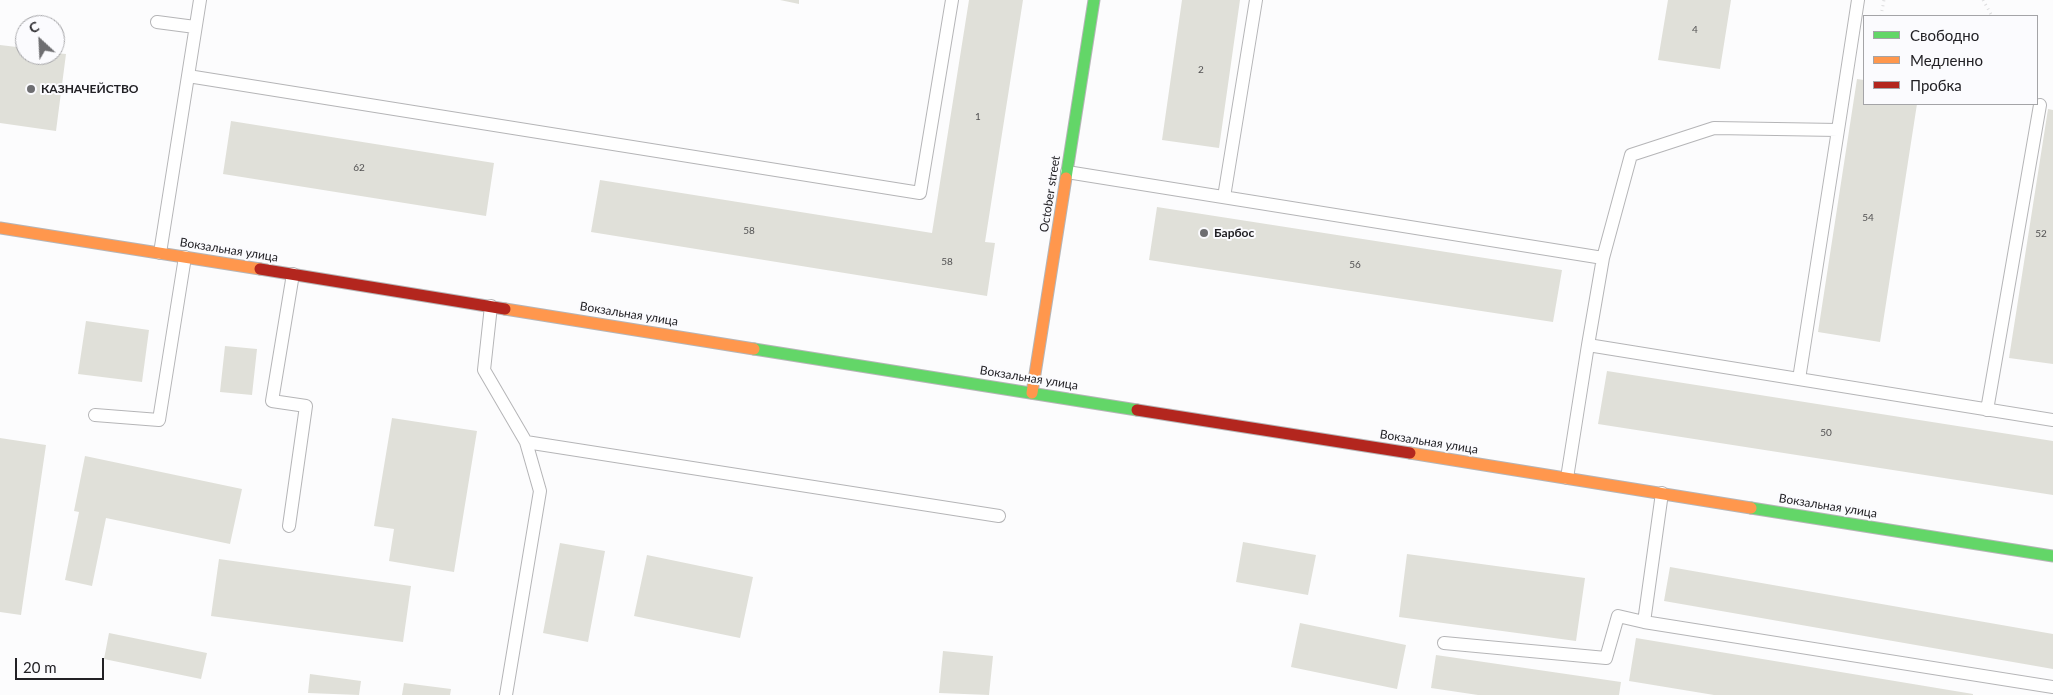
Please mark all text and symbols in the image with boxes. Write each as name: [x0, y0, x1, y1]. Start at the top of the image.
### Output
north arrow: [15, 15, 65, 65]
legend: [1863, 15, 2038, 105]
text: С: [26, 17, 42, 37]
house number: 4: [1692, 24, 1698, 36]
text: Свободно: [1910, 26, 1979, 44]
text: Медленно: [1910, 51, 1983, 69]
house number: 2: [1198, 64, 1204, 76]
text: Пробка: [1910, 76, 1962, 94]
place label: КАЗНАЧЕЙСТВО: [41, 82, 138, 96]
marker: КАЗНАЧЕЙСТВО: [25, 83, 37, 95]
house number: 1: [975, 111, 981, 123]
street label: October street: [1037, 155, 1063, 233]
house number: 62: [353, 162, 365, 174]
house number: 54: [1862, 212, 1874, 224]
house number: 58: [743, 225, 755, 237]
place label: Барбос: [1214, 226, 1254, 240]
marker: Барбос: [1198, 227, 1210, 239]
house number: 52: [2035, 228, 2047, 240]
street label: Вокзальная улица: [179, 235, 279, 265]
house number: 58: [941, 256, 953, 268]
house number: 56: [1349, 259, 1361, 271]
street label: Вокзальная улица: [579, 299, 679, 329]
street label: Вокзальная улица: [979, 363, 1079, 393]
street label: Вокзальная улица: [1379, 427, 1479, 457]
house number: 50: [1820, 427, 1832, 439]
street label: Вокзальная улица: [1778, 491, 1878, 521]
scale bar: [18, 648, 106, 680]
text: 20 m: [23, 658, 57, 676]

